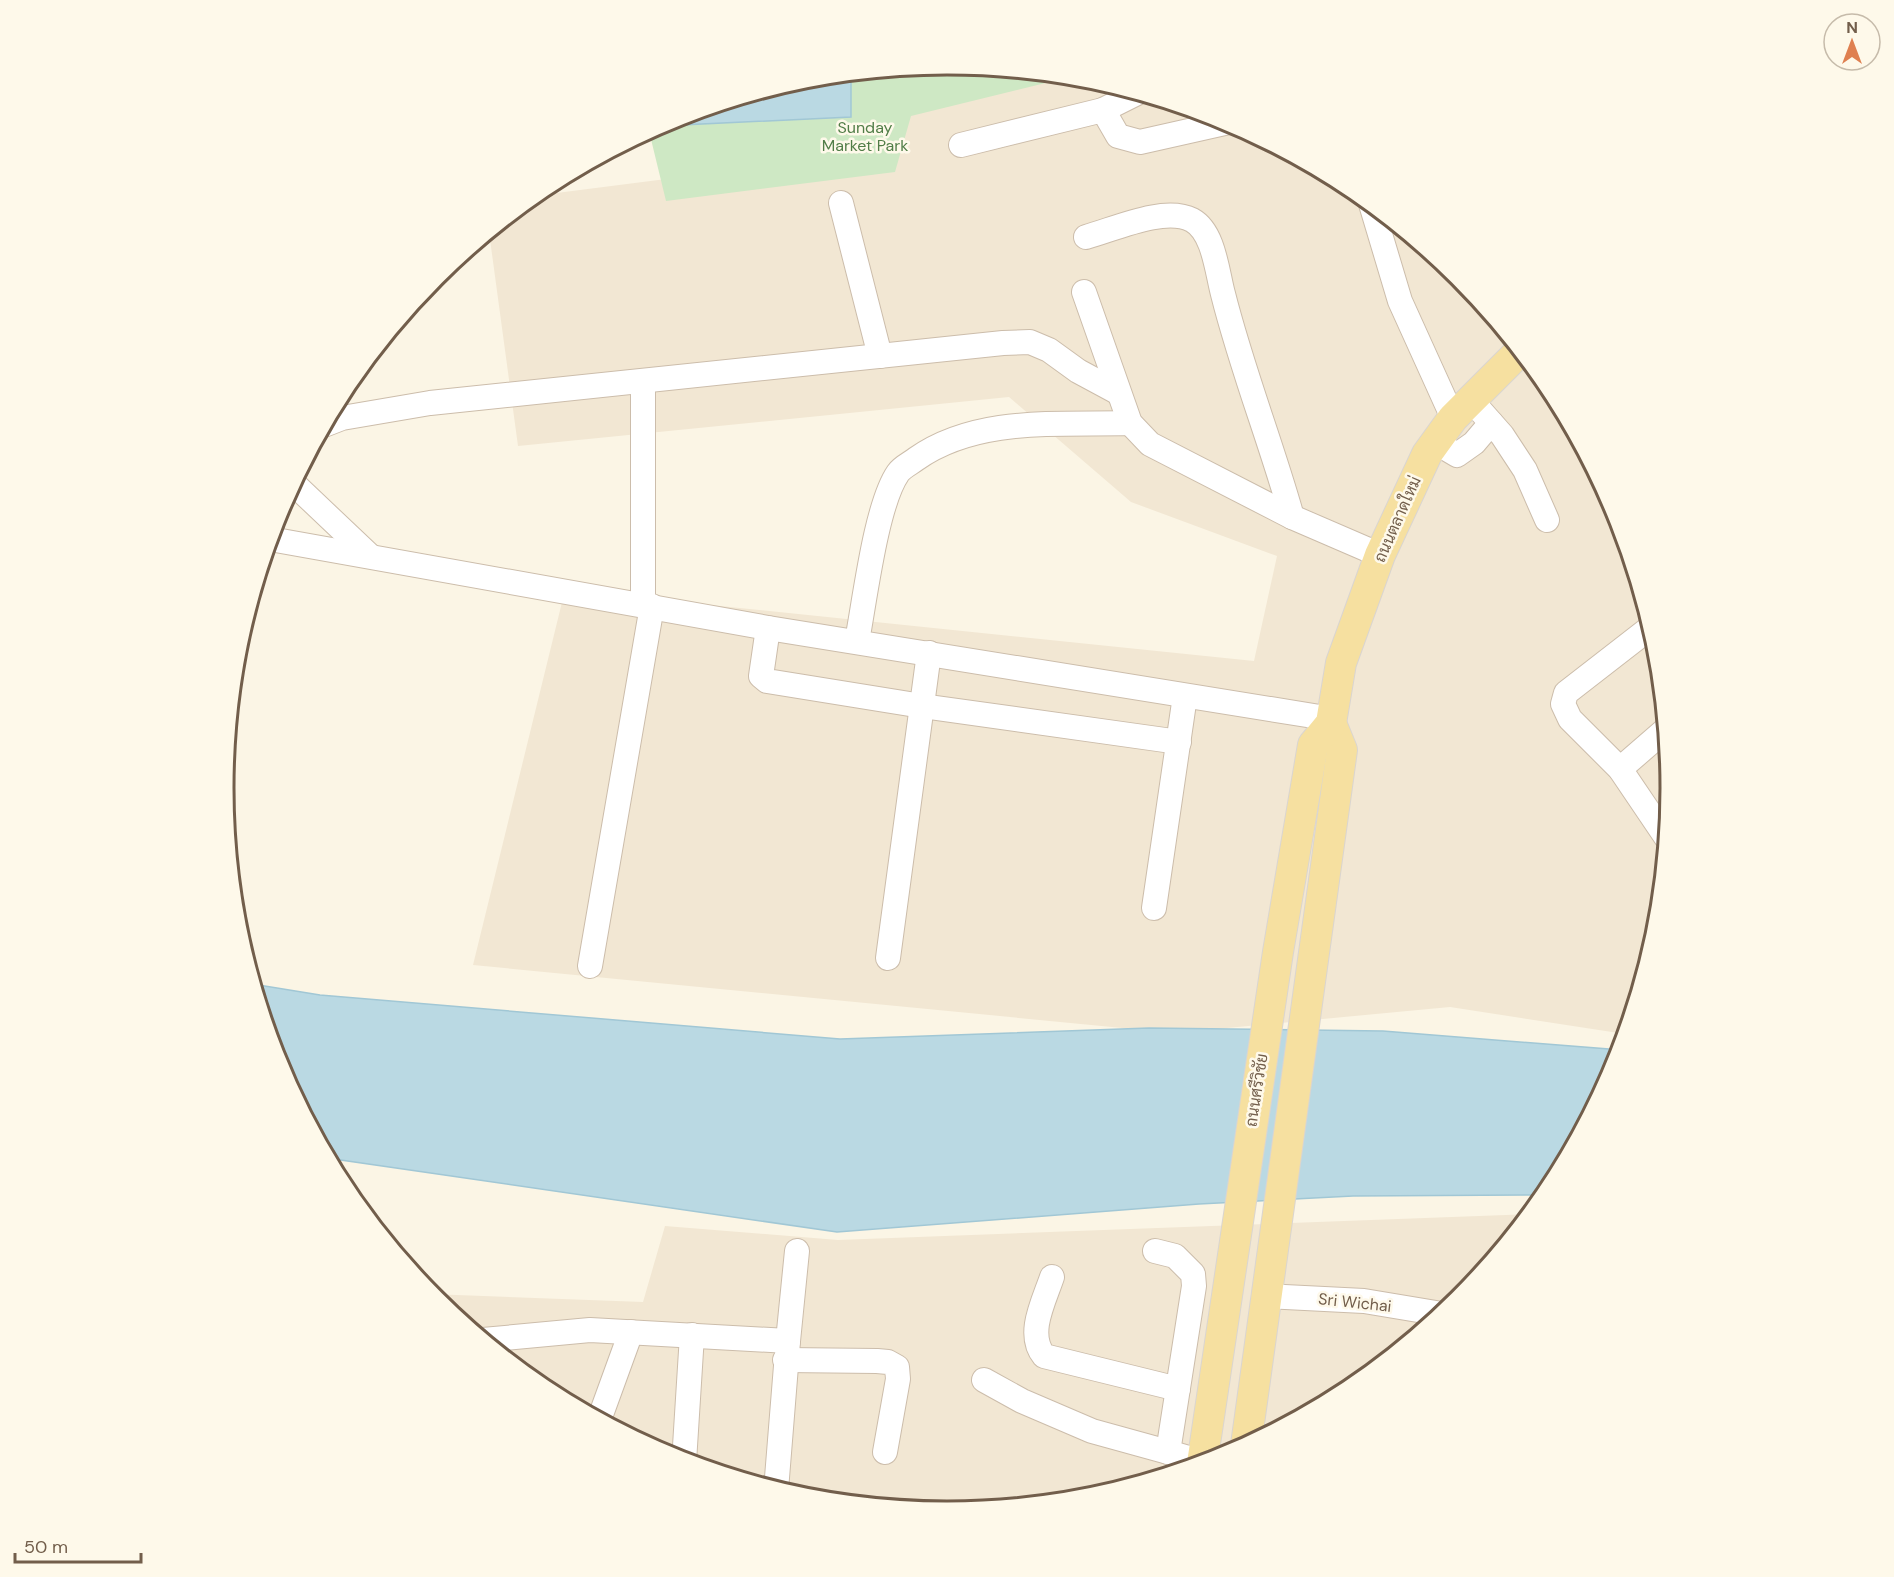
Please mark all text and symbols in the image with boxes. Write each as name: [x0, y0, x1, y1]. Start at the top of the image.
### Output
north arrow: [1822, 12, 1882, 72]
text: N: [1846, 17, 1858, 38]
park label: Sunday Market Park: [822, 117, 908, 156]
street label: ถนนตลาดใหม่: [1368, 473, 1426, 565]
street label: ถนนศรีวิชัย: [1239, 1052, 1273, 1128]
street label: Sri Wichai: [1317, 1288, 1393, 1317]
scale bar: [15, 1526, 141, 1564]
text: 50 m: [24, 1535, 68, 1559]

